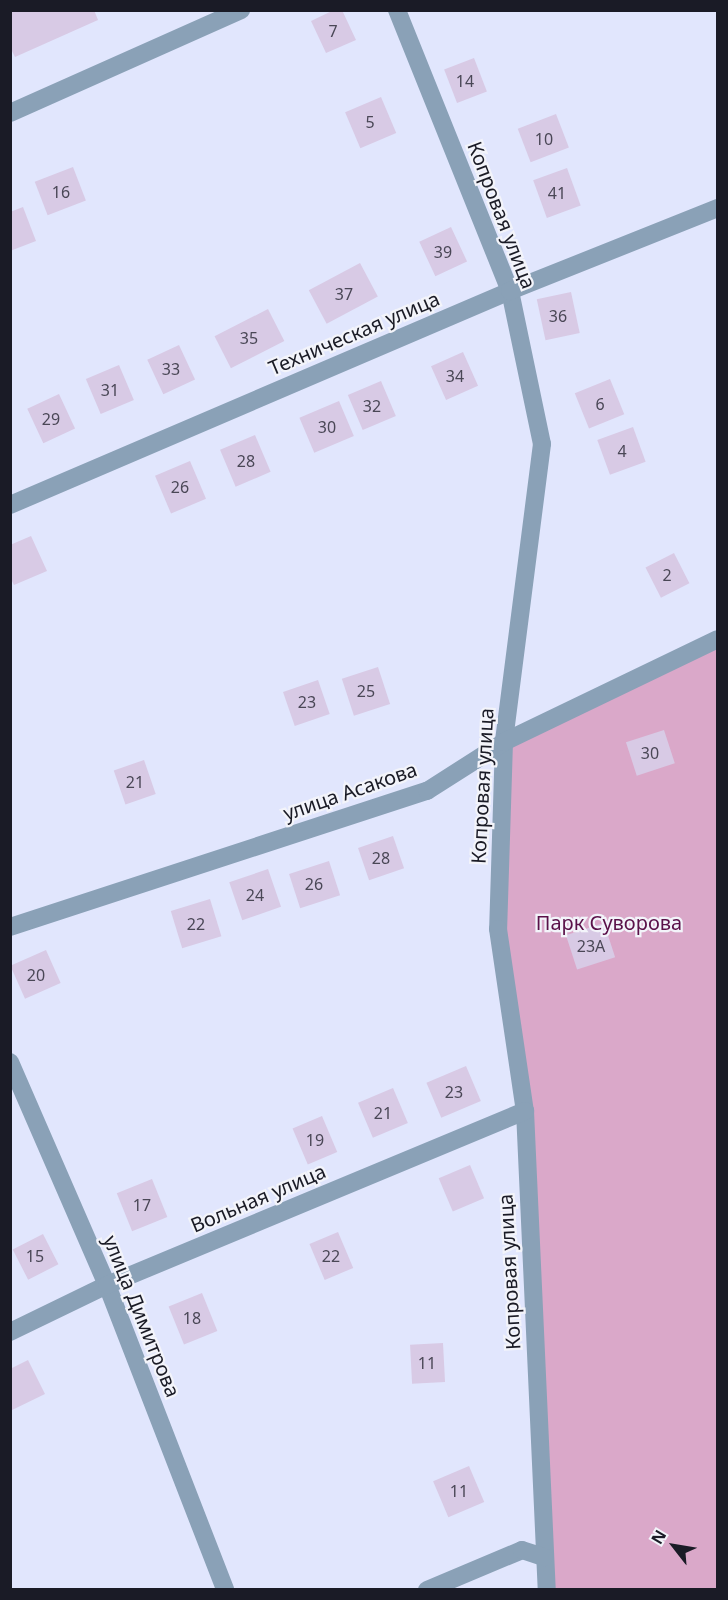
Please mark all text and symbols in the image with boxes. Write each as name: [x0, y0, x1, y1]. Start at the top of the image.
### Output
house number: 7: [328, 21, 338, 41]
house number: 14: [456, 71, 474, 91]
house number: 5: [365, 112, 375, 132]
house number: 10: [535, 129, 553, 149]
street label: Копровая улица: [463, 138, 541, 292]
house number: 16: [52, 182, 70, 202]
house number: 41: [548, 183, 566, 203]
house number: 39: [434, 242, 452, 262]
house number: 37: [335, 284, 353, 304]
street label: Техническая улица: [265, 286, 443, 380]
house number: 36: [549, 306, 567, 326]
house number: 35: [240, 328, 258, 348]
house number: 33: [162, 359, 180, 379]
house number: 34: [446, 366, 464, 386]
house number: 31: [101, 380, 119, 400]
house number: 6: [595, 394, 605, 414]
house number: 32: [363, 396, 381, 416]
house number: 29: [42, 409, 60, 429]
house number: 30: [318, 417, 336, 437]
house number: 4: [617, 441, 627, 461]
house number: 28: [237, 451, 255, 471]
house number: 26: [171, 477, 189, 497]
house number: 2: [662, 565, 672, 585]
house number: 25: [357, 681, 375, 701]
house number: 23: [298, 692, 316, 712]
street label: Копровая улица: [466, 707, 498, 865]
house number: 30: [641, 743, 659, 763]
street label: улица Асакова: [280, 757, 420, 825]
house number: 21: [126, 772, 144, 792]
house number: 28: [372, 848, 390, 868]
house number: 26: [305, 874, 323, 894]
house number: 24: [246, 885, 264, 905]
park label: Парк Суворова: [536, 910, 682, 934]
house number: 22: [187, 914, 205, 934]
house number: 23А: [577, 936, 605, 956]
house number: 20: [27, 965, 45, 985]
house number: 23: [445, 1082, 463, 1102]
house number: 21: [374, 1103, 392, 1123]
house number: 19: [306, 1130, 324, 1150]
street label: Вольная улица: [187, 1159, 329, 1237]
street label: Копровая улица: [493, 1193, 525, 1351]
house number: 17: [133, 1195, 151, 1215]
street label: улица Димитрова: [99, 1232, 185, 1400]
house number: 15: [26, 1246, 44, 1266]
house number: 22: [322, 1246, 340, 1266]
house number: 18: [183, 1308, 201, 1328]
house number: 11: [418, 1353, 436, 1373]
house number: 11: [450, 1481, 468, 1501]
north arrow: [644, 1516, 704, 1576]
text: N: [646, 1525, 671, 1548]

